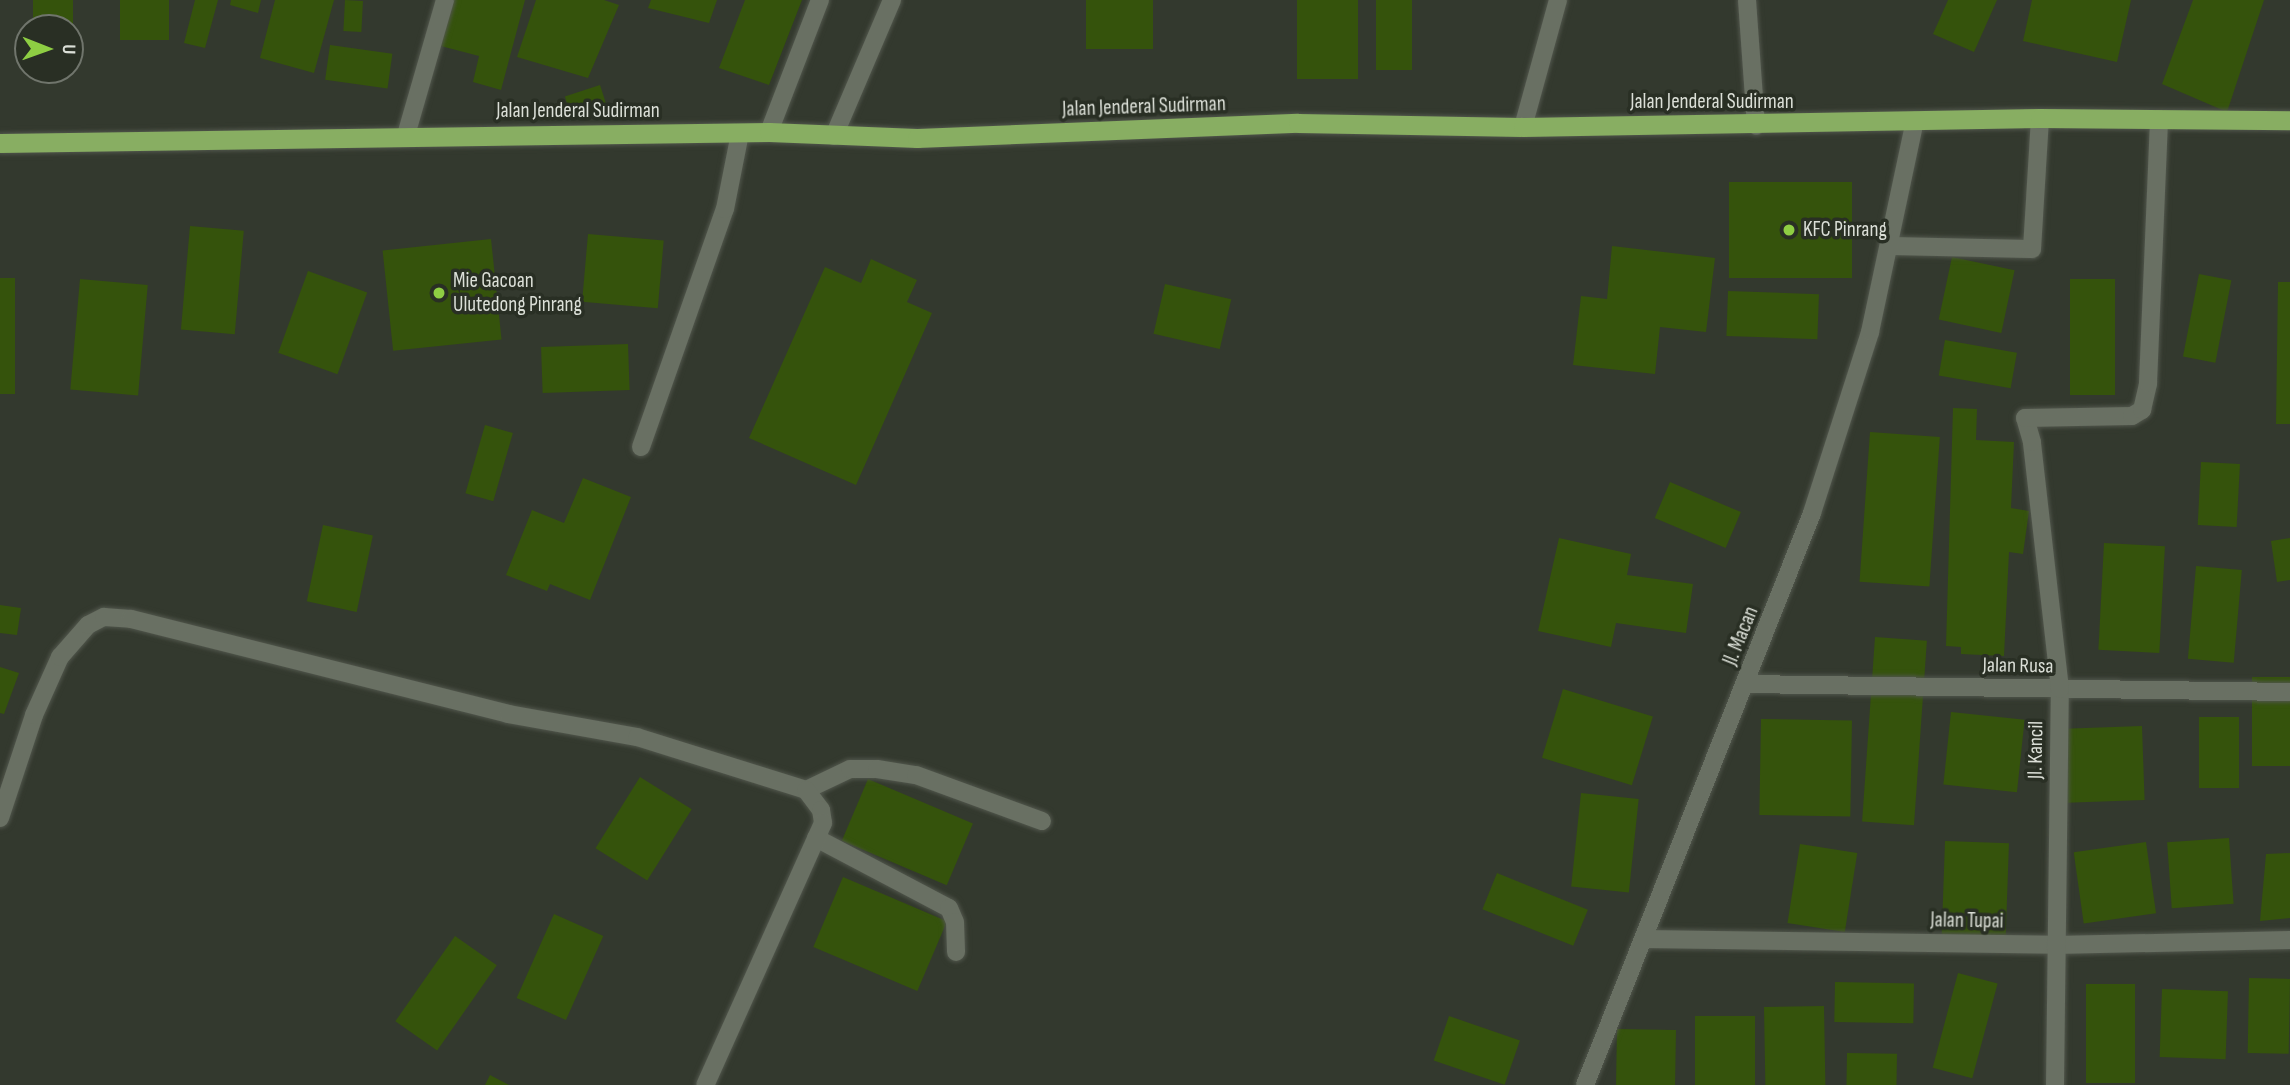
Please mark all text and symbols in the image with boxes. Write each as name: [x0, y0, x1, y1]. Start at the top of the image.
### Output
north arrow: [14, 14, 84, 84]
text: U: [57, 44, 80, 54]
street label: Jalan Jenderal Sudirman: [1630, 89, 1794, 115]
street label: Jalan Jenderal Sudirman: [1062, 92, 1226, 122]
street label: Jalan Jenderal Sudirman: [496, 98, 660, 124]
place label: KFC Pinrang: [1803, 217, 1887, 243]
marker: KFC Pinrang: [1781, 222, 1797, 238]
place label: Mie Gacoan Ulutedong Pinrang: [453, 268, 582, 318]
marker: Mie Gacoan Ulutedong Pinrang: [431, 285, 447, 301]
street label: Jl. Macan: [1718, 603, 1764, 669]
street label: Jalan Rusa: [1982, 653, 2054, 679]
street label: Jl. Kancil: [2023, 721, 2049, 779]
street label: Jalan Tupai: [1930, 908, 2004, 934]

